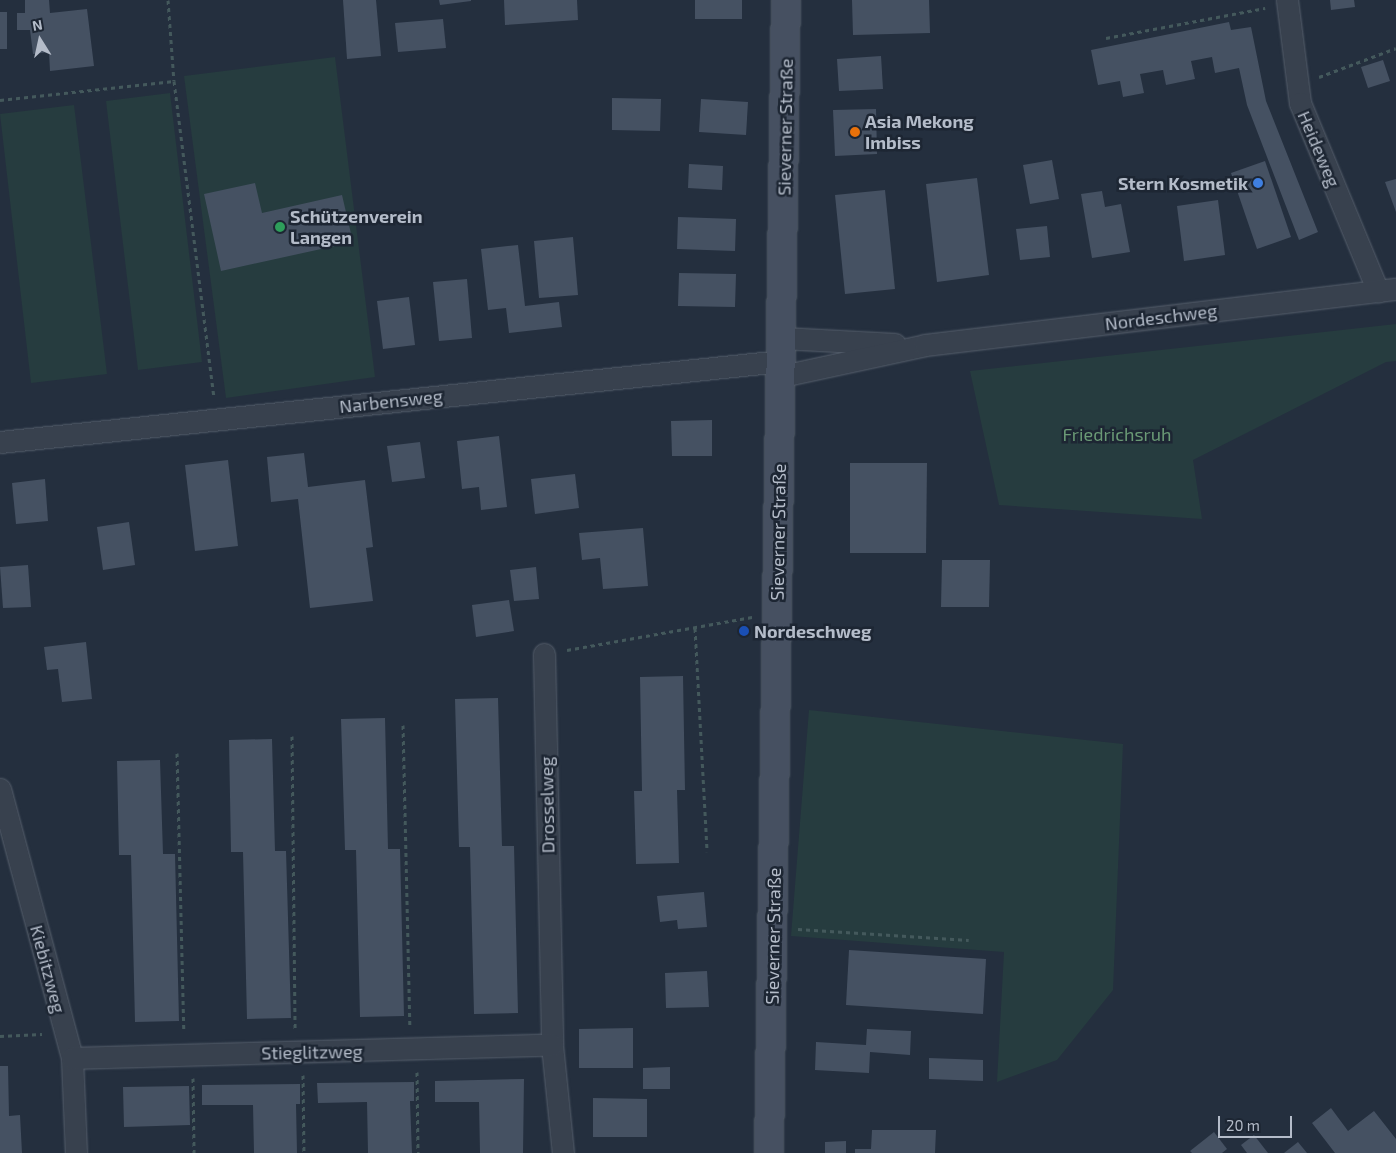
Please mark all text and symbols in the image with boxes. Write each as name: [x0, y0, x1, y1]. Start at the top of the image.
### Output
north arrow: [15, 15, 65, 65]
text: N: [31, 15, 44, 34]
street label: Sieverner Straße: [773, 58, 797, 196]
street label: Heideweg: [1293, 108, 1345, 190]
place label: Asia Mekong Imbiss: [865, 111, 974, 154]
marker: Asia Mekong Imbiss: [849, 126, 861, 138]
place label: Stern Kosmetik: [1118, 172, 1248, 194]
marker: Stern Kosmetik: [1252, 177, 1264, 189]
place label: Schützenverein Langen: [290, 206, 423, 248]
marker: Schützenverein Langen: [274, 221, 286, 233]
street label: Nordeschweg: [1104, 299, 1218, 335]
street label: Narbensweg: [338, 385, 444, 417]
park label: Friedrichsruh: [1062, 423, 1172, 445]
street label: Sieverner Straße: [766, 463, 790, 601]
place label: Nordeschweg: [754, 620, 871, 642]
marker: Nordeschweg: [738, 625, 750, 637]
street label: Drosselweg: [535, 756, 559, 854]
street label: Sieverner Straße: [761, 867, 785, 1005]
street label: Kiebitzweg: [26, 923, 70, 1015]
street label: Stieglitzweg: [261, 1040, 363, 1064]
scale bar: [1221, 1106, 1295, 1138]
text: 20 m: [1226, 1116, 1260, 1134]

